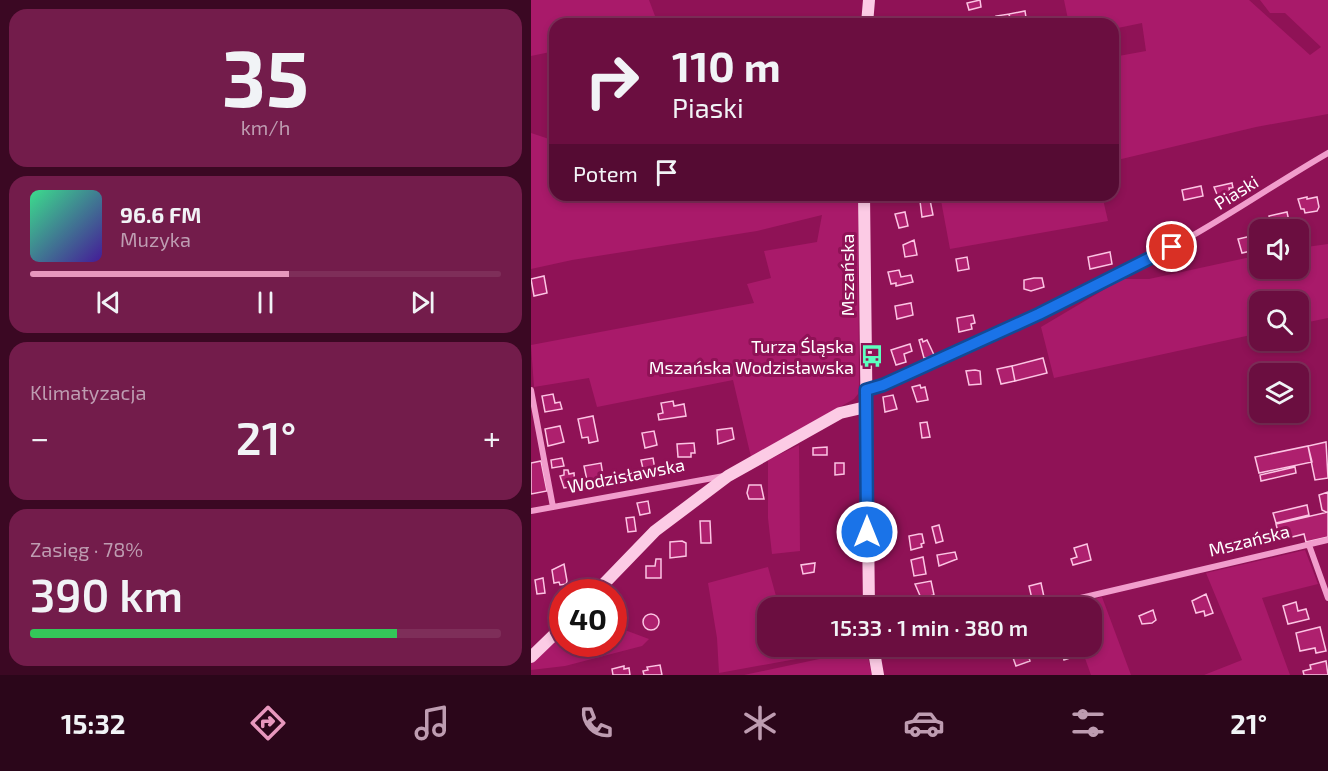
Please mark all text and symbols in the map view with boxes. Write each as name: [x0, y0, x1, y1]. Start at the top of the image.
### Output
text: 35: [222, 29, 309, 123]
text: 110 m: [672, 40, 781, 90]
icon: right: [573, 42, 651, 120]
text: Piaski: [672, 91, 744, 123]
text: km/h: [241, 115, 290, 139]
icon: arrive: [650, 156, 683, 189]
text: Potem: [573, 160, 638, 186]
street label: Piaski: [1210, 170, 1262, 214]
text: 96.6 FM: [120, 201, 201, 227]
map controls: [1249, 219, 1309, 423]
button: sound: [1249, 219, 1309, 279]
pin: [1146, 221, 1197, 272]
text: Muzyka: [120, 227, 191, 251]
icon: arrive: [1155, 230, 1188, 263]
street label: Mszańska: [836, 234, 858, 316]
icon: previous: [92, 286, 125, 319]
icon: pause: [249, 286, 282, 319]
icon: next: [406, 286, 439, 319]
button: search: [1249, 291, 1309, 351]
place label: Turza Śląska Mszańska Wodzisławska: [649, 335, 854, 378]
bus stop icon: Turza Śląska Mszańska Wodzisławska: [859, 343, 885, 369]
button: layers: [1249, 363, 1309, 423]
text: Klimatyzacja: [30, 380, 146, 404]
text: 21°: [236, 410, 296, 464]
text: −: [30, 417, 49, 457]
text: +: [483, 417, 501, 457]
street label: Wodzisławska: [566, 453, 686, 497]
position arrow: [835, 500, 899, 564]
street label: Mszańska: [1206, 519, 1292, 561]
text: Zasięg · 78%: [30, 537, 143, 561]
text: 390 km: [30, 567, 183, 621]
speed limit sign: 40: [549, 579, 627, 657]
text: 15:33 · 1 min · 380 m: [831, 614, 1028, 640]
icon: directions: [247, 702, 289, 744]
icon: music: [411, 702, 453, 744]
icon: phone: [575, 702, 617, 744]
icon: climate: [739, 702, 781, 744]
icon: car: [903, 702, 945, 744]
icon: filters: [1067, 702, 1109, 744]
text: 15:32: [61, 707, 125, 739]
text: 21°: [1230, 707, 1267, 739]

